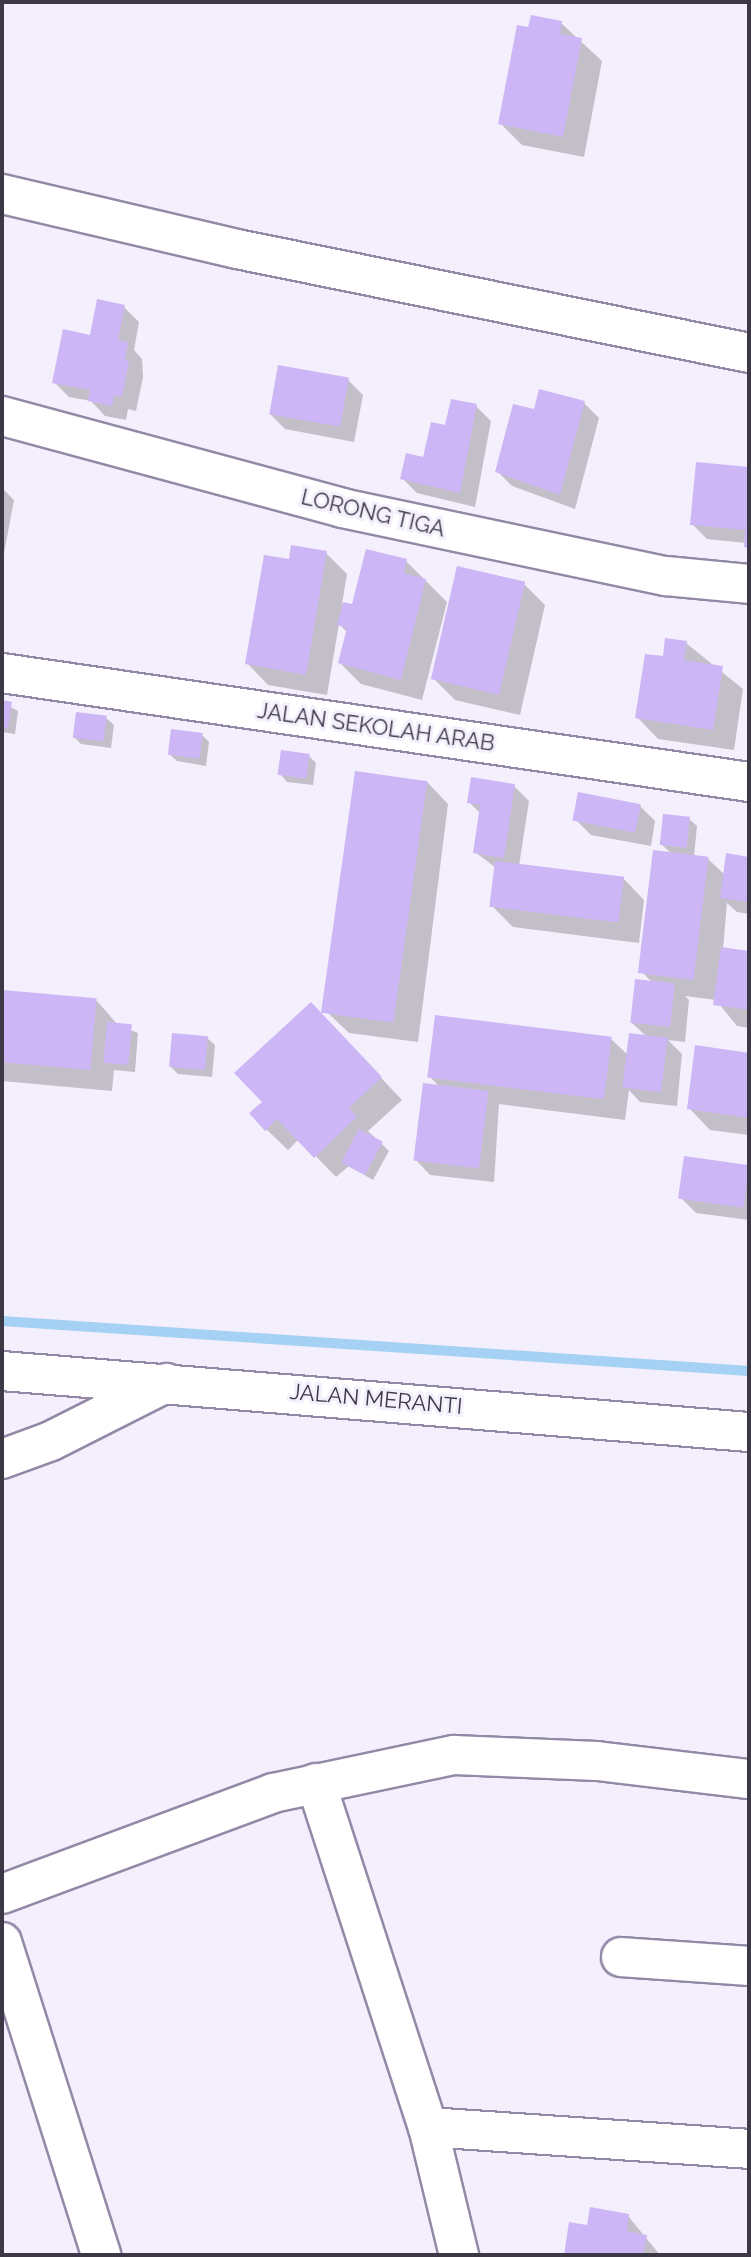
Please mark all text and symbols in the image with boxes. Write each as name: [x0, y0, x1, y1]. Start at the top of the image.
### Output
street label: LORONG TIGA: [298, 484, 448, 542]
street label: JALAN SEKOLAH ARAB: [255, 697, 497, 757]
street label: JALAN MERANTI: [289, 1378, 463, 1420]

